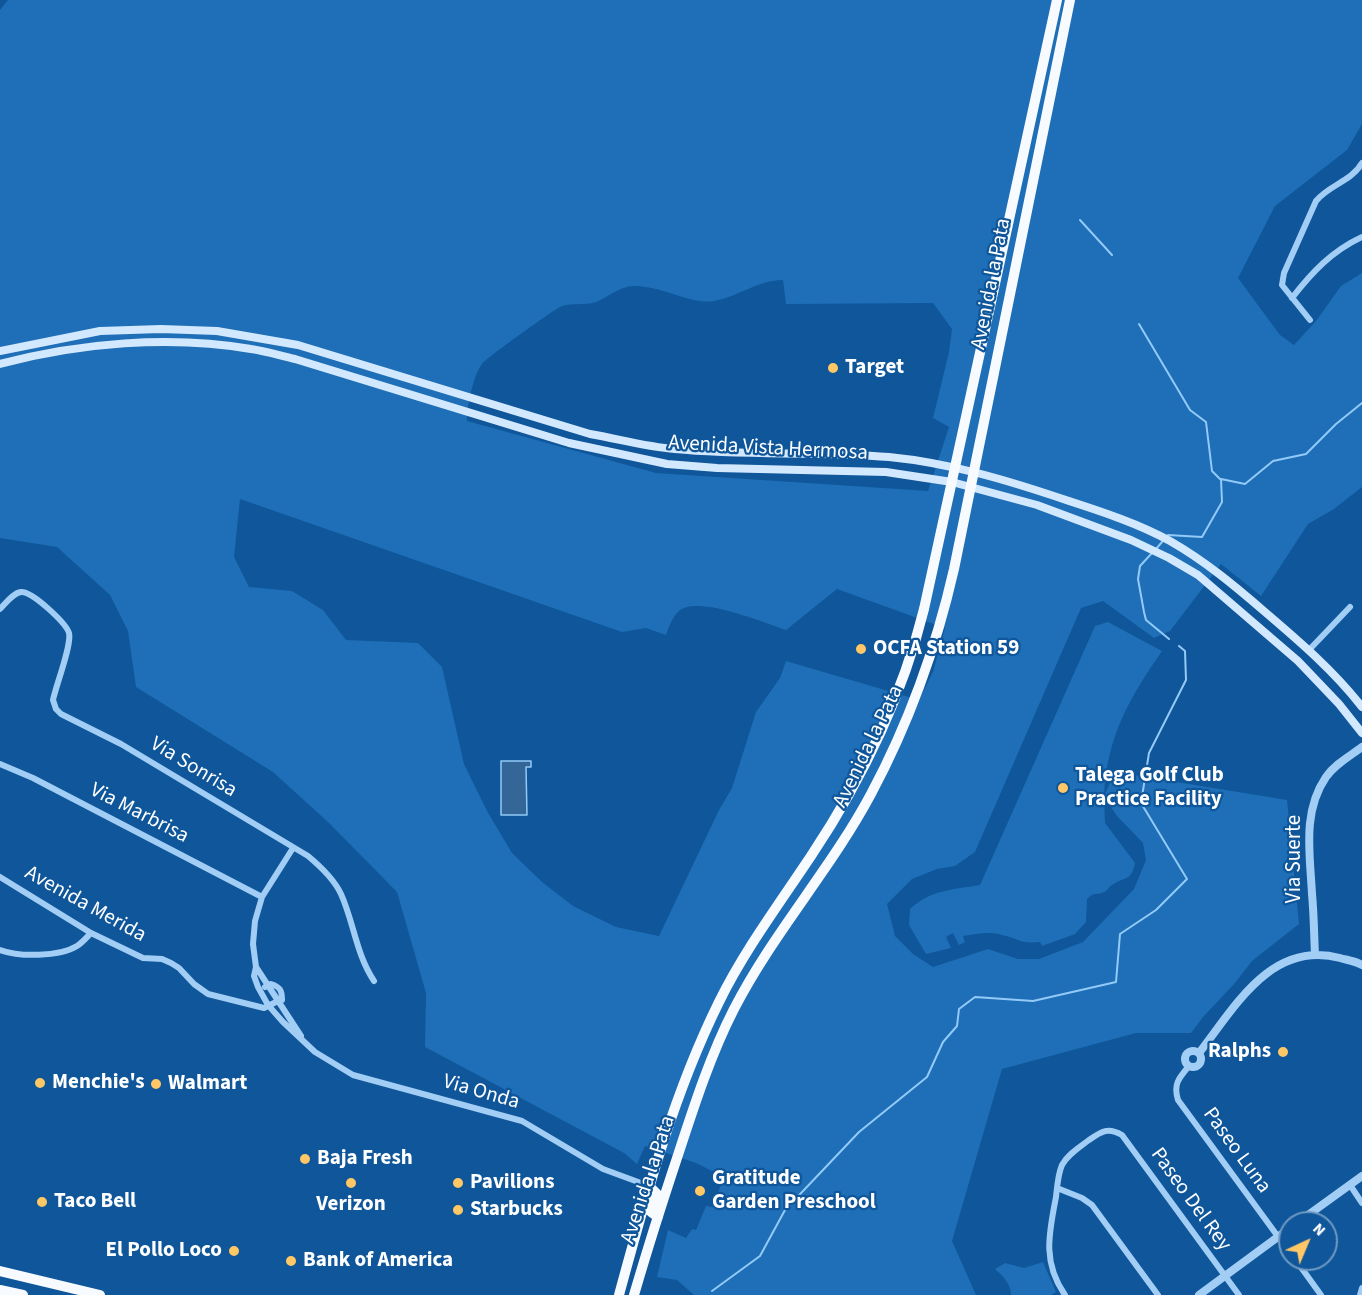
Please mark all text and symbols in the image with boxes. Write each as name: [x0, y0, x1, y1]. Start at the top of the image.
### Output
street label: Avenida la Pata: [967, 216, 1017, 352]
place label: Target: [845, 355, 904, 381]
marker: Target: [826, 361, 840, 375]
street label: Avenida Vista Hermosa: [668, 431, 868, 467]
place label: OCFA Station 59: [873, 636, 1019, 662]
marker: OCFA Station 59: [854, 642, 868, 656]
street label: Avenida la Pata: [828, 682, 910, 812]
street label: Via Sonrisa: [145, 732, 241, 804]
place label: Talega Golf Club Practice Facility: [1075, 763, 1224, 813]
street label: Via Marbrisa: [85, 778, 193, 850]
marker: Talega Golf Club Practice Facility: [1056, 781, 1070, 795]
street label: Via Suerte: [1282, 815, 1308, 903]
street label: Avenida Merida: [20, 861, 150, 949]
place label: Ralphs: [1208, 1039, 1271, 1065]
marker: Ralphs: [1276, 1045, 1290, 1059]
place label: Menchie's: [52, 1070, 145, 1096]
street label: Via Onda: [440, 1070, 522, 1116]
place label: Walmart: [168, 1071, 247, 1097]
marker: Menchie's: [33, 1076, 47, 1090]
marker: Walmart: [149, 1077, 163, 1091]
street label: Paseo Luna: [1196, 1103, 1276, 1199]
street label: Avenida la Pata: [616, 1113, 682, 1247]
street label: Paseo Del Rey: [1144, 1144, 1236, 1256]
place label: Baja Fresh: [317, 1146, 413, 1172]
marker: Baja Fresh: [298, 1152, 312, 1166]
place label: Gratitude Garden Preschool: [712, 1166, 876, 1216]
place label: Pavilions: [470, 1170, 554, 1196]
marker: Verizon: [344, 1176, 358, 1190]
marker: Pavilions: [451, 1176, 465, 1190]
marker: Gratitude Garden Preschool: [693, 1184, 707, 1198]
place label: Taco Bell: [54, 1189, 136, 1215]
place label: Verizon: [316, 1192, 386, 1218]
marker: Taco Bell: [35, 1195, 49, 1209]
place label: Starbucks: [470, 1197, 563, 1223]
marker: Starbucks: [451, 1203, 465, 1217]
north arrow: [1278, 1211, 1338, 1271]
text: N: [1308, 1218, 1331, 1241]
place label: El Pollo Loco: [106, 1238, 222, 1264]
marker: El Pollo Loco: [227, 1244, 241, 1258]
place label: Bank of America: [303, 1248, 453, 1274]
marker: Bank of America: [284, 1254, 298, 1268]

